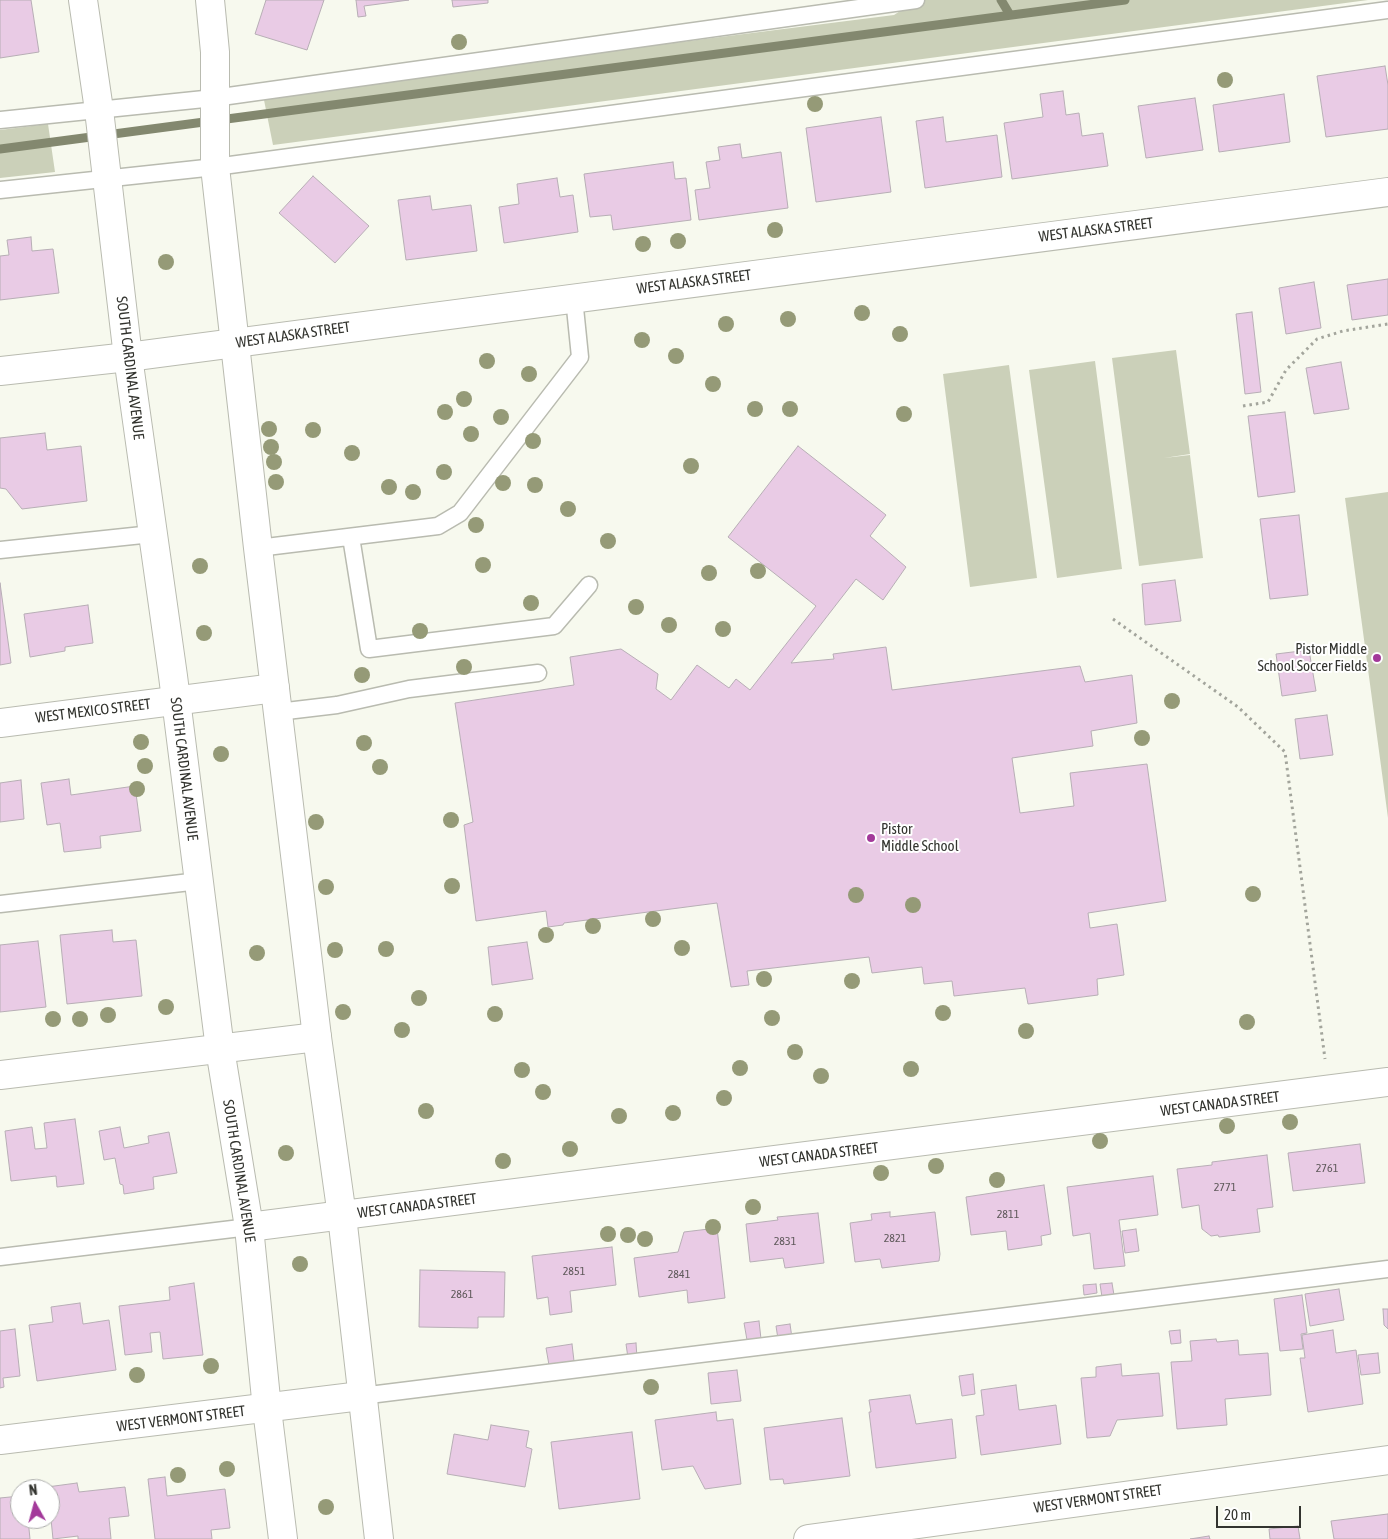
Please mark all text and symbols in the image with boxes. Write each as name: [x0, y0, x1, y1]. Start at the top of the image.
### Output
street label: WEST ALASKA STREET: [1038, 214, 1154, 246]
street label: WEST ALASKA STREET: [636, 266, 752, 298]
street label: SOUTH CARDINAL AVENUE: [112, 295, 148, 441]
street label: WEST ALASKA STREET: [235, 318, 351, 352]
place label: Pistor Middle School Soccer Fields: [1257, 640, 1367, 675]
marker: Pistor Middle School Soccer Fields: [1371, 652, 1383, 664]
street label: WEST MEXICO STREET: [34, 695, 152, 727]
street label: SOUTH CARDINAL AVENUE: [166, 696, 202, 842]
place label: Pistor Middle School: [881, 820, 959, 855]
marker: Pistor Middle School: [865, 832, 877, 844]
street label: WEST CANADA STREET: [1159, 1088, 1281, 1120]
street label: SOUTH CARDINAL AVENUE: [219, 1098, 259, 1244]
street label: WEST CANADA STREET: [758, 1139, 880, 1171]
house number: 2761: [1316, 1161, 1338, 1175]
house number: 2771: [1214, 1180, 1236, 1194]
street label: WEST CANADA STREET: [356, 1190, 478, 1222]
house number: 2811: [997, 1207, 1019, 1221]
house number: 2821: [884, 1231, 906, 1245]
house number: 2831: [774, 1234, 796, 1248]
house number: 2851: [563, 1264, 585, 1278]
house number: 2841: [668, 1267, 690, 1281]
house number: 2861: [451, 1287, 473, 1301]
street label: WEST VERMONT STREET: [116, 1402, 246, 1436]
north arrow: [10, 1479, 60, 1529]
street label: WEST VERMONT STREET: [1033, 1481, 1163, 1517]
text: N: [28, 1482, 38, 1499]
scale bar: [1218, 1496, 1303, 1528]
text: 20 m: [1224, 1506, 1251, 1523]

